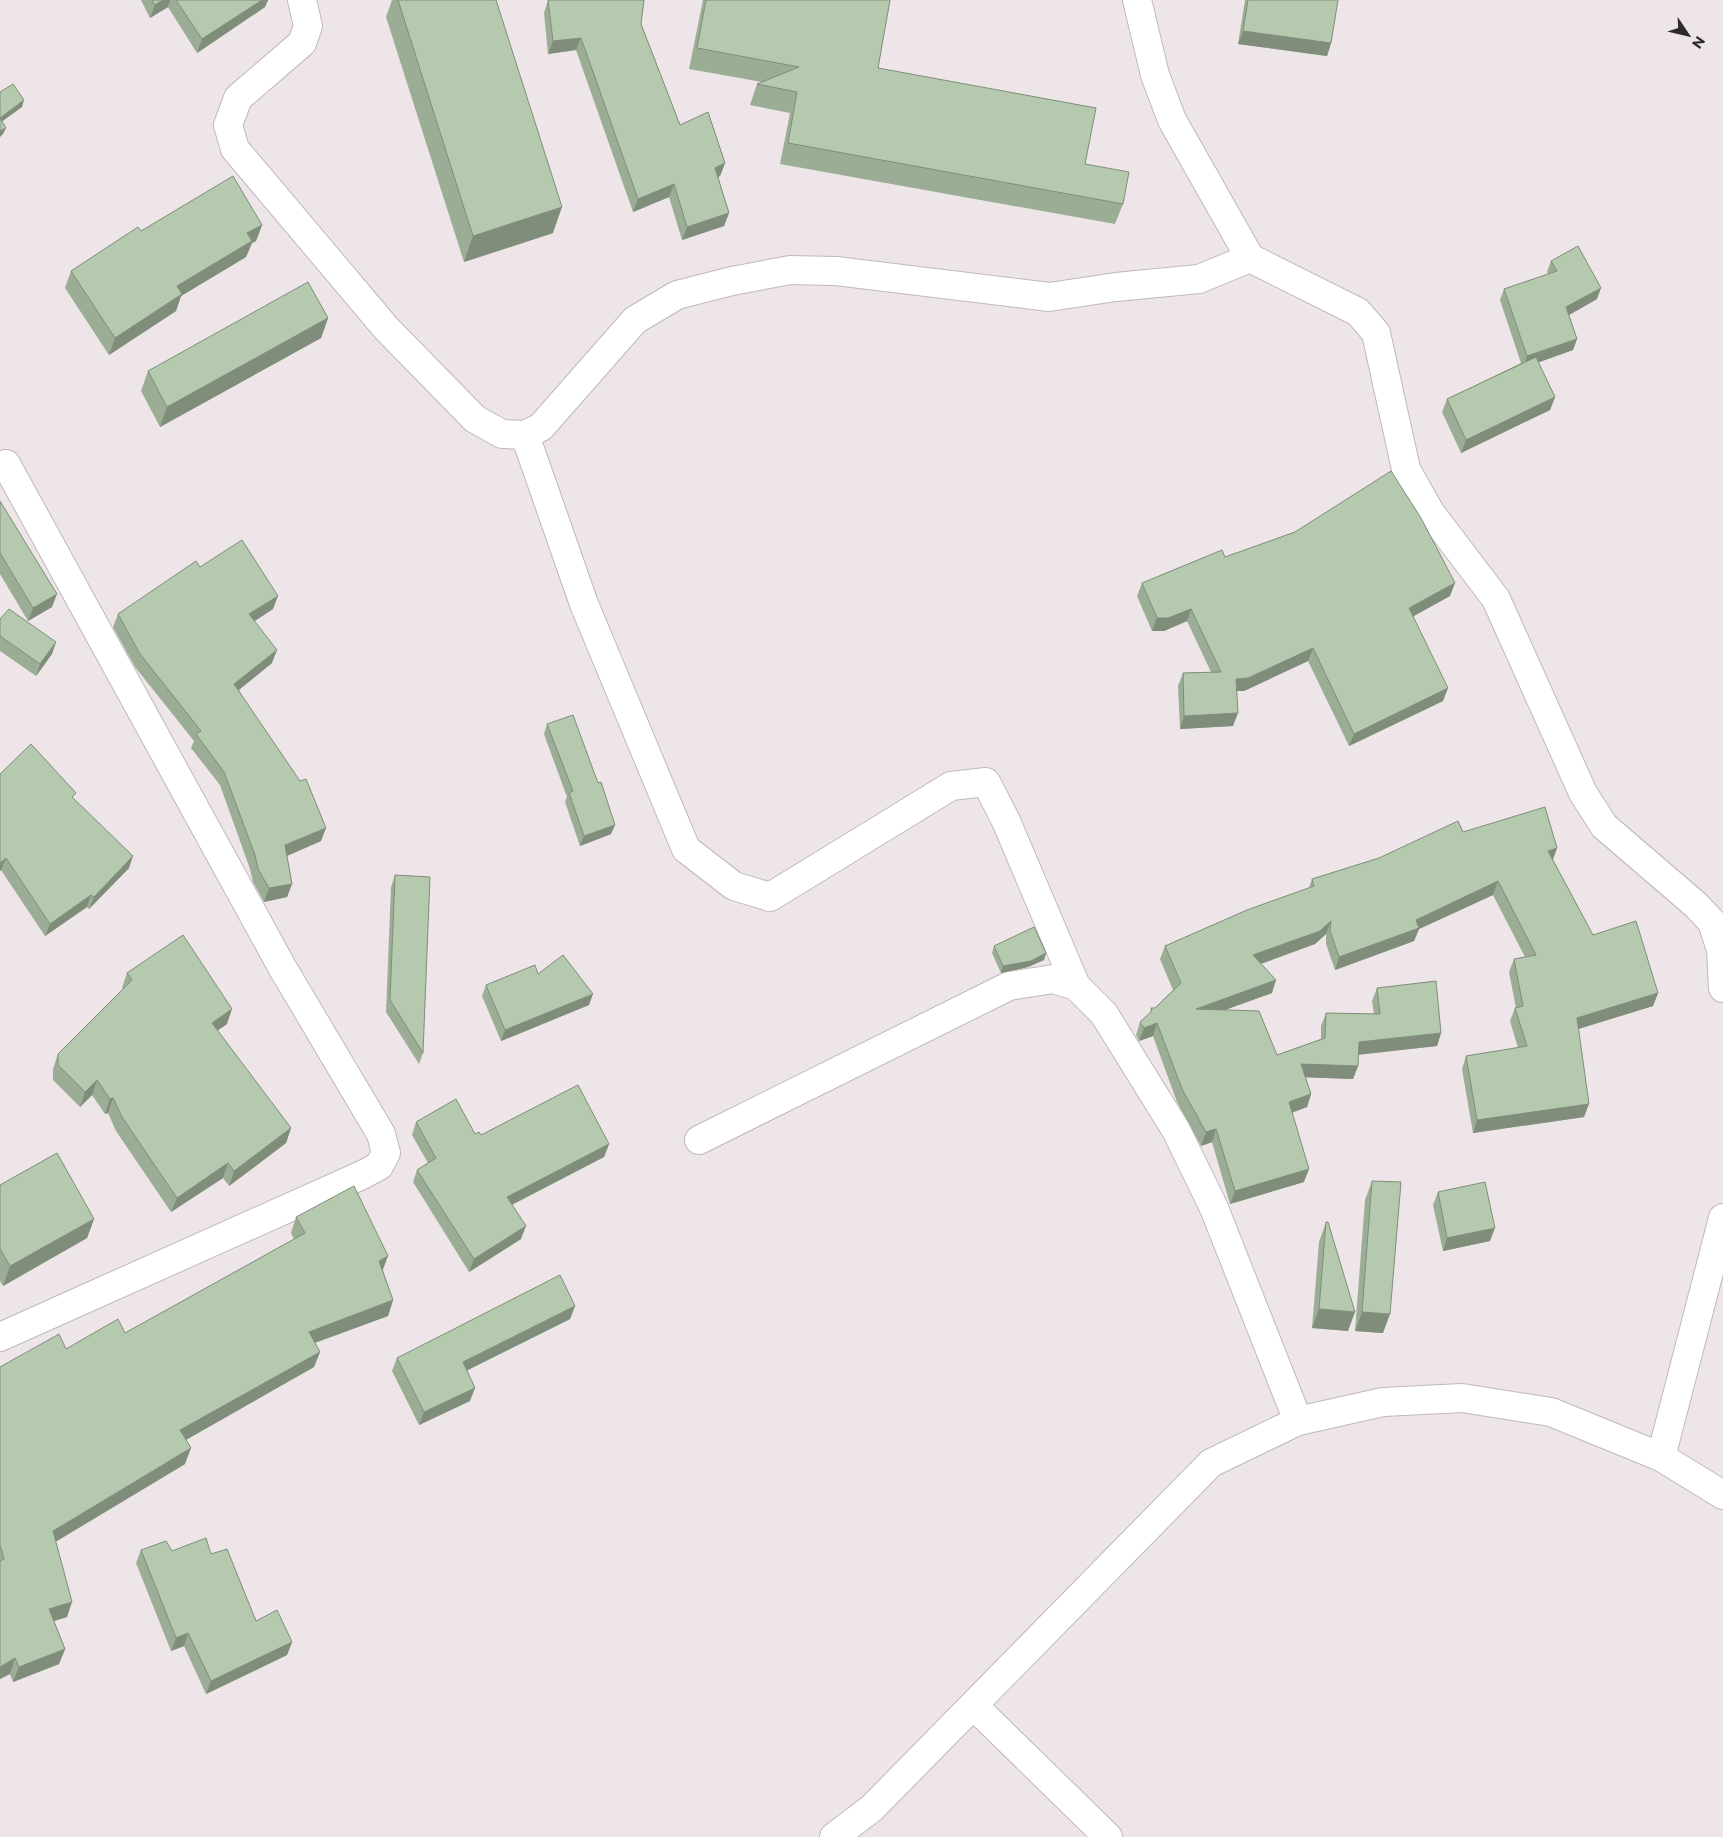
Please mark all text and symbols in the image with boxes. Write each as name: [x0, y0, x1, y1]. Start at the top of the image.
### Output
north arrow: [1663, 10, 1713, 60]
text: N: [1688, 33, 1709, 52]

